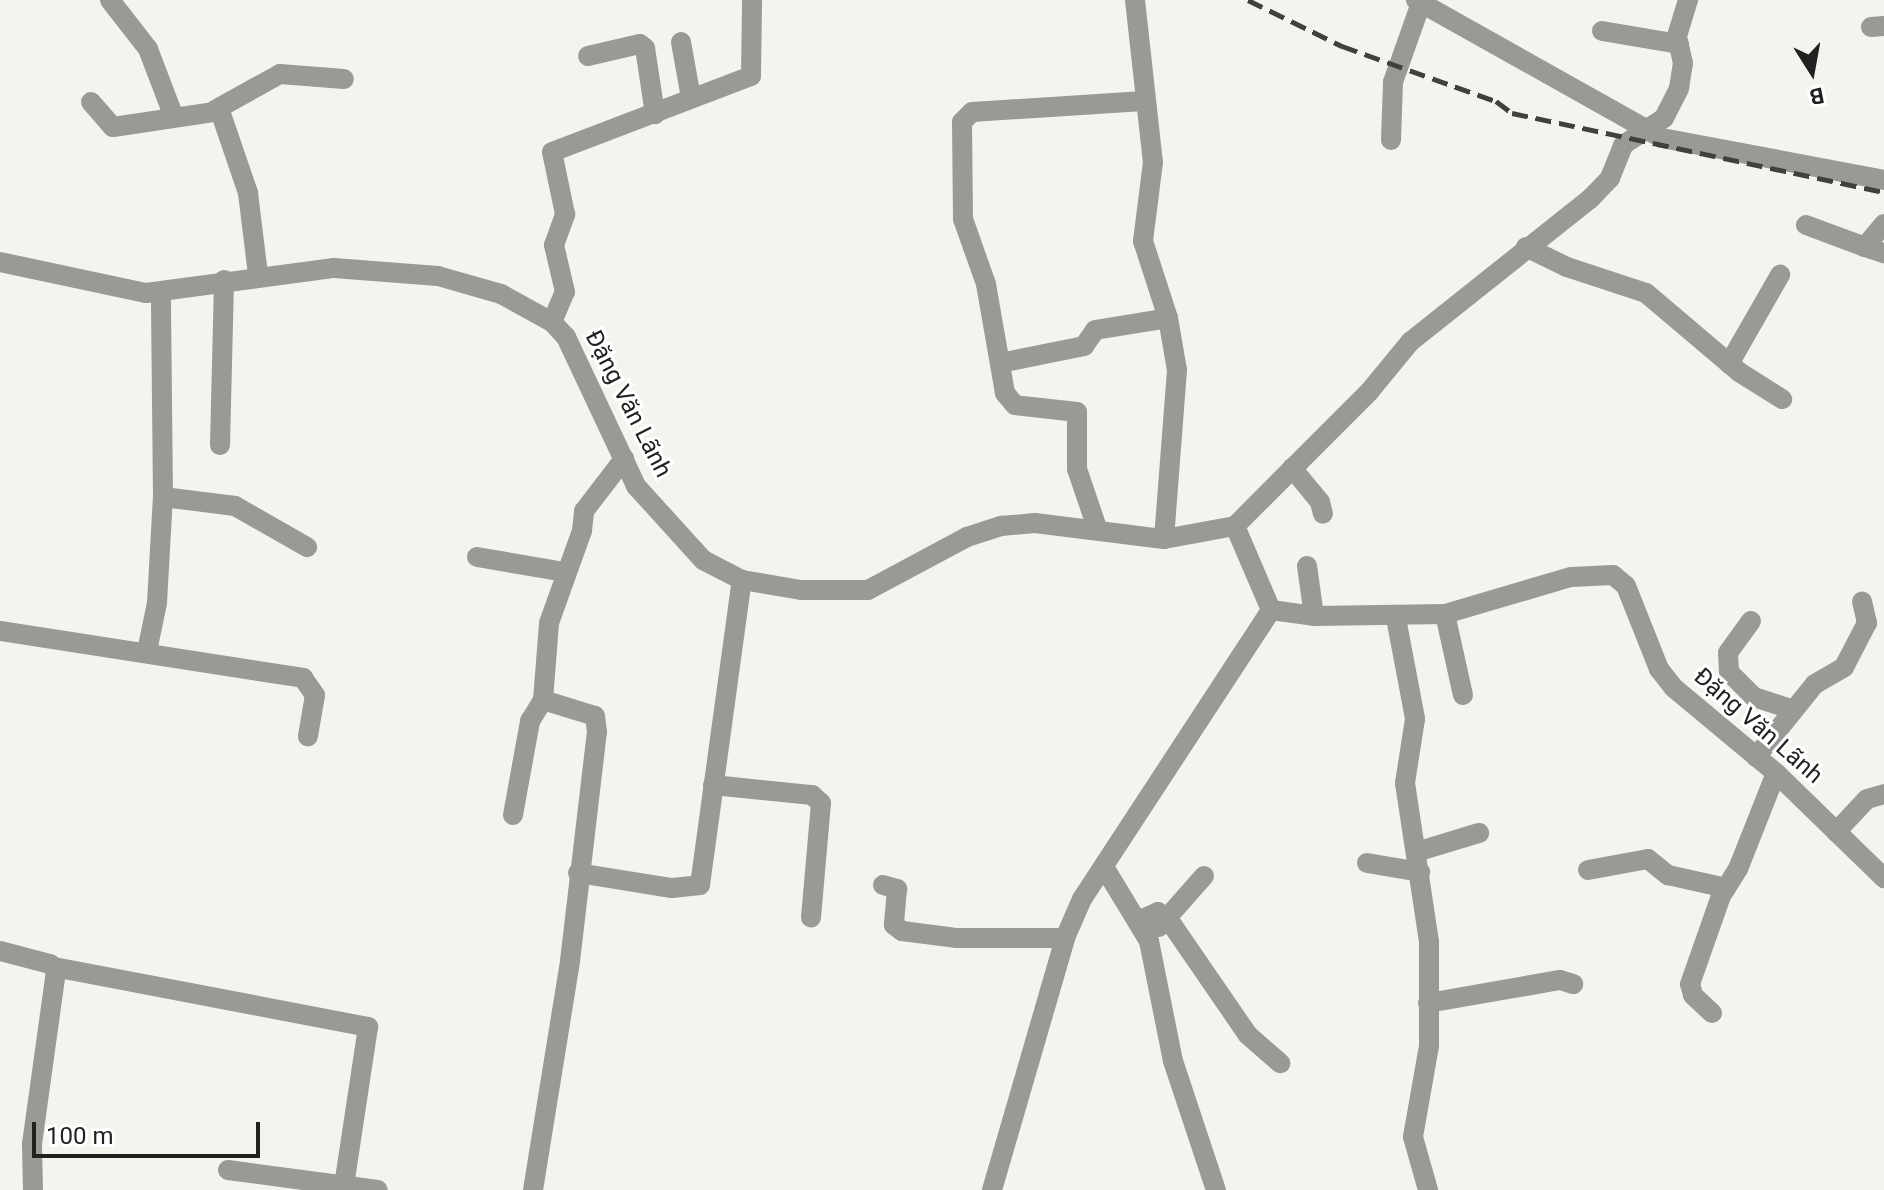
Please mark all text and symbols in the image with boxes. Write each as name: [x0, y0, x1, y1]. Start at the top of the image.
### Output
north arrow: [1772, 32, 1852, 112]
text: B: [1807, 82, 1826, 110]
street label: Đặng Văn Lãnh: [579, 326, 677, 482]
street label: Đặng Văn Lãnh: [1688, 662, 1828, 790]
scale bar: [36, 1106, 264, 1156]
text: 100 m: [46, 1122, 113, 1150]

